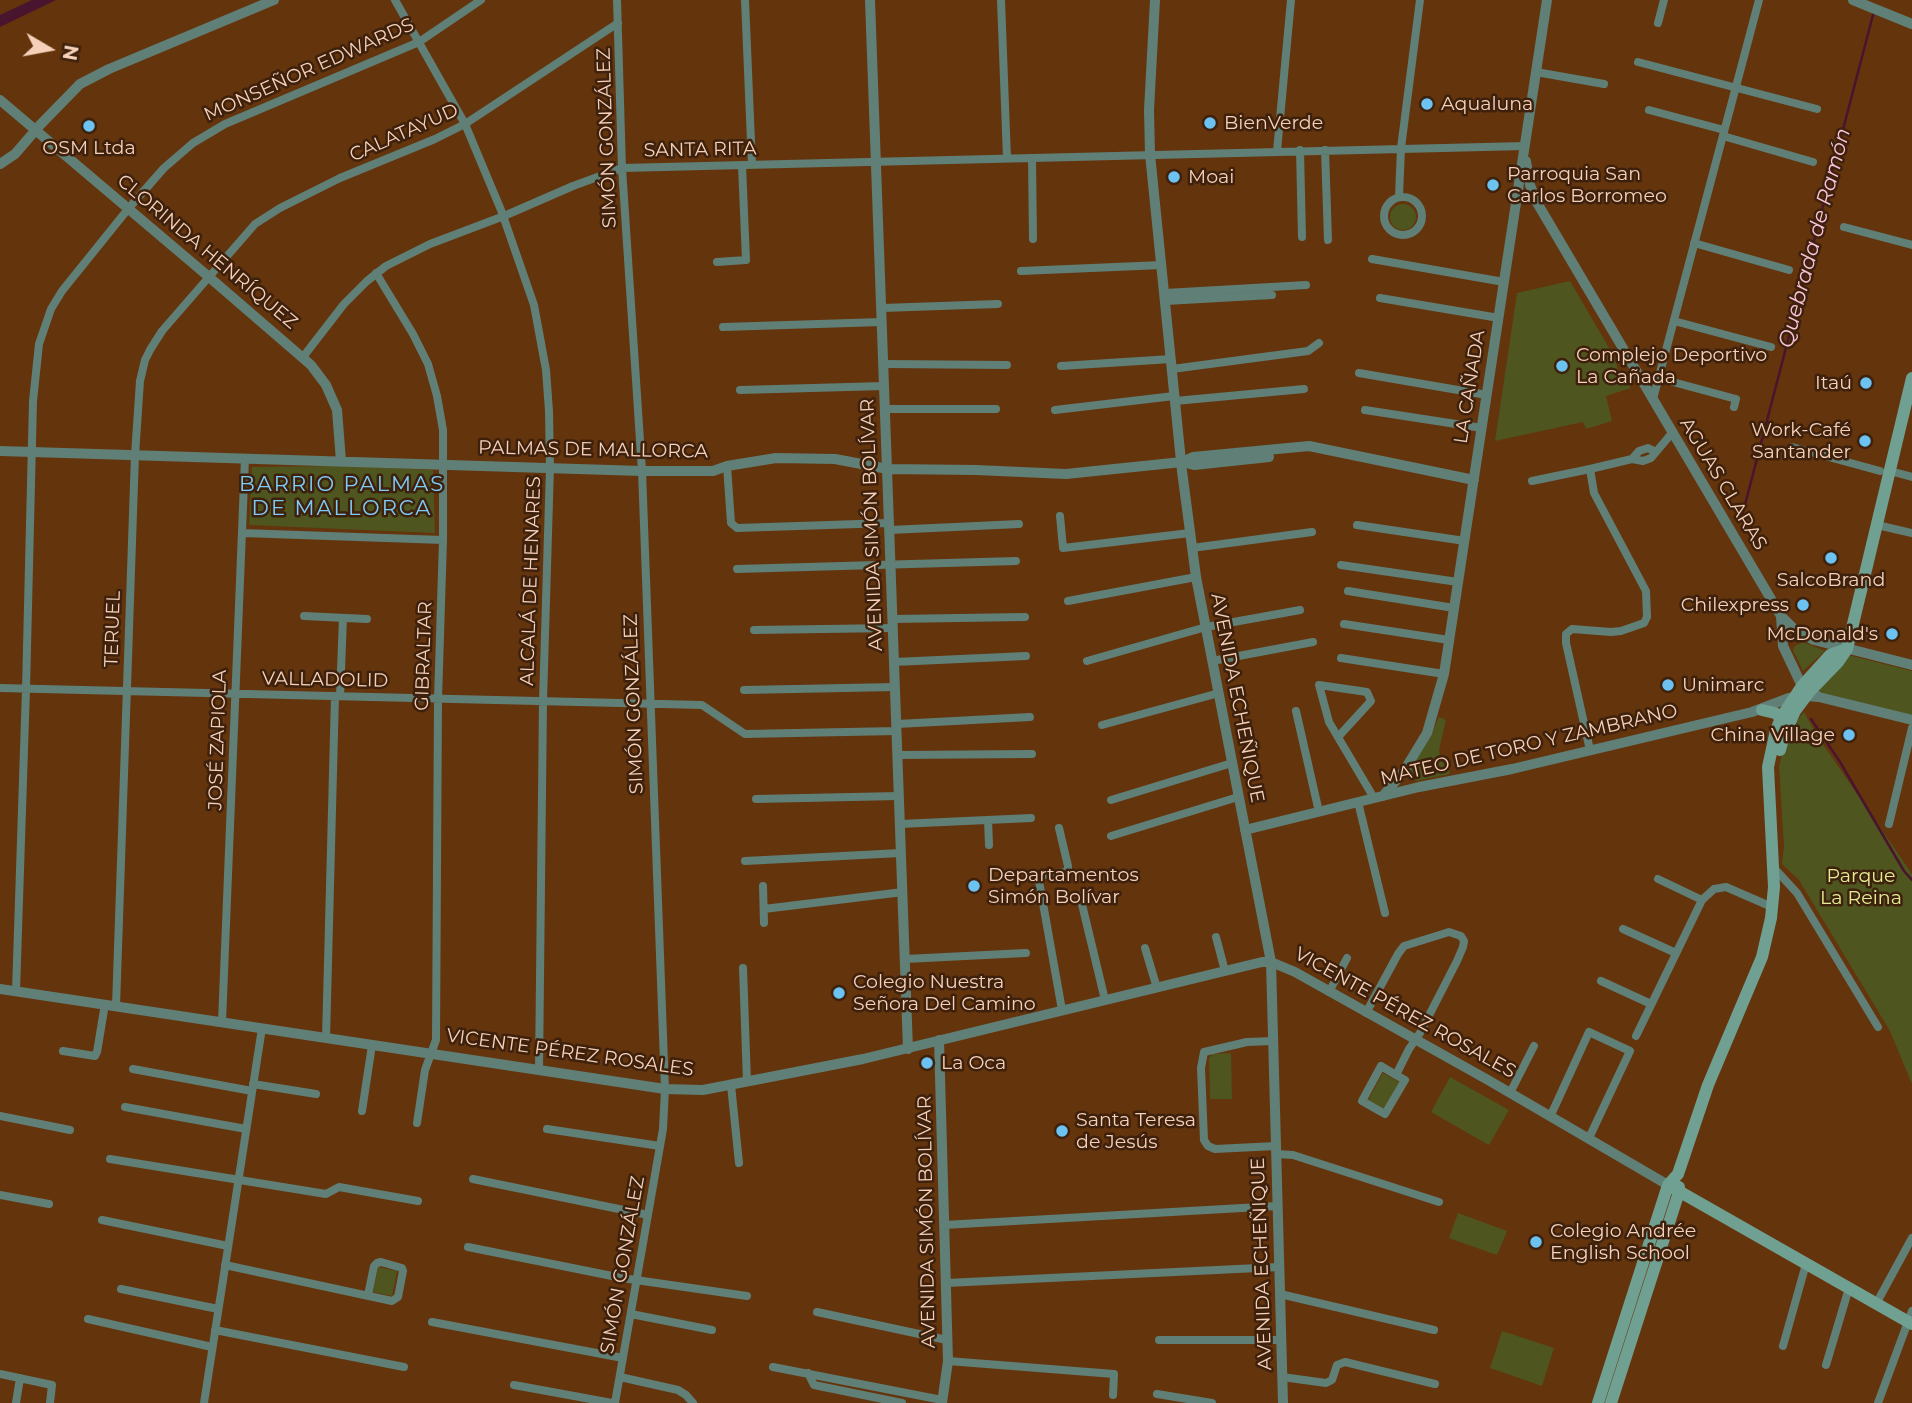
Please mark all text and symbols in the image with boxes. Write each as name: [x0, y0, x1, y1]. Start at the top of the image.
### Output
street label: MONSEÑOR EDWARDS: [201, 13, 417, 127]
north arrow: [14, 14, 84, 84]
text: N: [58, 43, 83, 62]
street label: SIMÓN GONZÁLEZ: [592, 48, 622, 228]
place label: Aqualuna: [1441, 93, 1533, 115]
marker: Aqualuna: [1419, 96, 1435, 112]
street label: CALATAYUD: [346, 99, 462, 167]
place label: BienVerde: [1224, 112, 1323, 134]
marker: BienVerde: [1202, 115, 1218, 131]
marker: OSM Ltda: [81, 118, 97, 134]
water label: Quebrada de Ramón: [1774, 125, 1856, 351]
place label: OSM Ltda: [42, 137, 136, 159]
street label: SANTA RITA: [643, 138, 757, 162]
place label: Parroquia San Carlos Borromeo: [1507, 163, 1667, 207]
place label: Moai: [1188, 166, 1234, 188]
marker: Moai: [1166, 169, 1182, 185]
street label: CLORINDA HENRÍQUEZ: [112, 170, 302, 334]
marker: Parroquia San Carlos Borromeo: [1485, 177, 1501, 193]
street label: LA CAÑADA: [1450, 329, 1490, 445]
place label: Complejo Deportivo La Cañada: [1576, 344, 1767, 388]
marker: Complejo Deportivo La Cañada: [1554, 358, 1570, 374]
place label: Itaú: [1815, 372, 1852, 394]
marker: Itaú: [1858, 375, 1874, 391]
street label: AVENIDA SIMÓN BOLÍVAR: [856, 398, 888, 652]
street label: AGUAS CLARAS: [1674, 414, 1772, 554]
place label: Work-Café Santander: [1751, 419, 1851, 463]
marker: Work-Café Santander: [1857, 433, 1873, 449]
street label: PALMAS DE MALLORCA: [478, 437, 708, 463]
district label: BARRIO PALMAS DE MALLORCA: [241, 472, 443, 522]
street label: ALCALÁ DE HENARES: [516, 476, 546, 686]
marker: SalcoBrand: [1823, 550, 1839, 566]
place label: SalcoBrand: [1777, 569, 1885, 591]
street label: TERUEL: [100, 590, 126, 668]
street label: AVENIDA ECHEÑIQUE: [1205, 591, 1269, 805]
place label: Chilexpress: [1681, 594, 1789, 616]
marker: Chilexpress: [1795, 597, 1811, 613]
street label: GIBRALTAR: [411, 601, 437, 711]
street label: SIMÓN GONZÁLEZ: [619, 614, 649, 794]
place label: McDonald's: [1766, 623, 1878, 645]
marker: McDonald's: [1884, 626, 1900, 642]
street label: VALLADOLID: [262, 667, 388, 693]
street label: JOSÉ ZAPIOLA: [204, 669, 232, 811]
place label: Unimarc: [1682, 674, 1764, 696]
marker: Unimarc: [1660, 677, 1676, 693]
street label: MATEO DE TORO Y ZAMBRANO: [1378, 700, 1680, 790]
place label: China Village: [1711, 724, 1835, 746]
marker: China Village: [1841, 727, 1857, 743]
place label: Departamentos Simón Bolívar: [988, 864, 1139, 908]
park label: Parque La Reina: [1820, 865, 1902, 909]
marker: Departamentos Simón Bolívar: [966, 878, 982, 894]
street label: VICENTE PÉREZ ROSALES: [1290, 943, 1520, 1083]
place label: Colegio Nuestra Señora Del Camino: [853, 971, 1036, 1015]
marker: Colegio Nuestra Señora Del Camino: [831, 985, 847, 1001]
street label: VICENTE PÉREZ ROSALES: [445, 1024, 695, 1082]
place label: La Oca: [941, 1052, 1006, 1074]
marker: La Oca: [919, 1055, 935, 1071]
street label: AVENIDA SIMÓN BOLÍVAR: [913, 1095, 941, 1349]
place label: Santa Teresa de Jesús: [1076, 1109, 1196, 1153]
marker: Santa Teresa de Jesús: [1054, 1123, 1070, 1139]
street label: AVENIDA ECHEÑIQUE: [1247, 1157, 1277, 1371]
street label: SIMÓN GONZÁLEZ: [596, 1174, 650, 1356]
place label: Colegio Andrée English School: [1550, 1220, 1696, 1264]
marker: Colegio Andrée English School: [1528, 1234, 1544, 1250]

